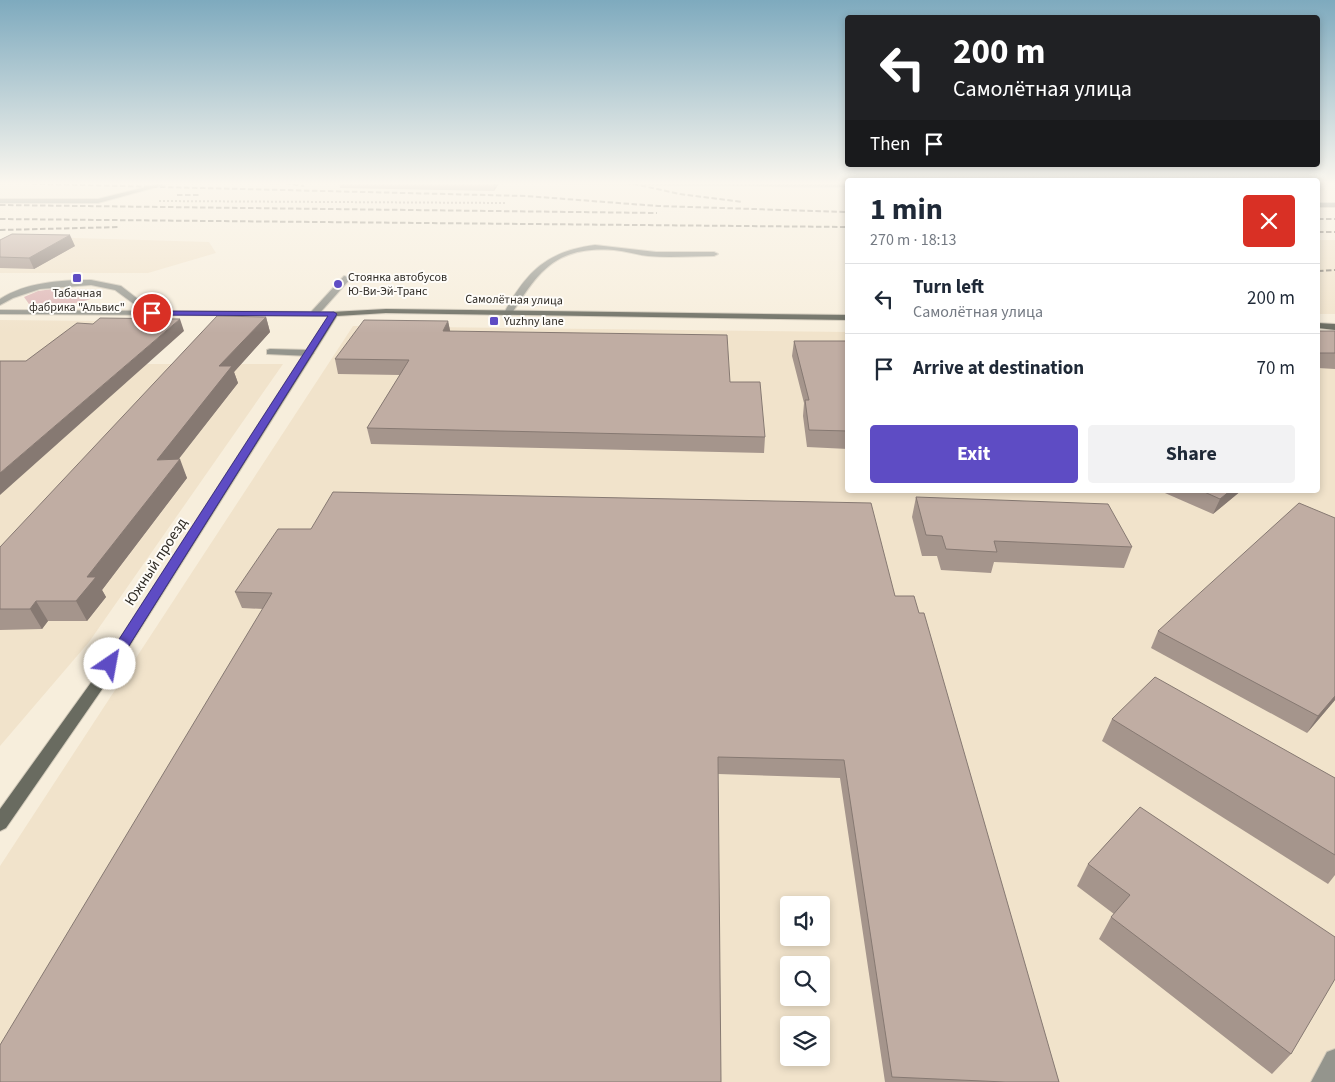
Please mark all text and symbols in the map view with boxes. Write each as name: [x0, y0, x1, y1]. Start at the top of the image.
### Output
text: 200 m: [953, 27, 1045, 77]
icon: left: [870, 35, 935, 100]
text: Самолётная улица: [953, 73, 1132, 105]
icon: arrive: [920, 130, 948, 158]
text: Then: [870, 131, 910, 158]
text: 1 min: [870, 188, 943, 231]
button: close: [1243, 195, 1295, 247]
text: 270 m · 18:13: [870, 229, 957, 251]
place label: Стоянка автобусов Ю-Ви-Эй-Транс: [348, 269, 447, 300]
marker: Табачная фабрика "Альвис": [71, 272, 83, 284]
text: Turn left: [913, 274, 984, 301]
marker: Стоянка автобусов Ю-Ви-Эй-Транс: [332, 278, 344, 290]
place label: Табачная фабрика "Альвис": [29, 285, 125, 316]
icon: left: [870, 285, 898, 313]
text: 200 m: [1247, 285, 1295, 312]
street label: Самолётная улица: [465, 291, 563, 309]
pin: [131, 292, 173, 334]
icon: arrive: [138, 299, 166, 327]
text: Самолётная улица: [913, 301, 1043, 323]
place label: Yuzhny lane: [503, 313, 564, 330]
marker: Yuzhny lane: [488, 315, 500, 327]
icon: arrive: [870, 355, 898, 383]
text: Arrive at destination: [913, 355, 1084, 382]
text: 70 m: [1257, 355, 1295, 382]
button: Exit: [870, 425, 1078, 483]
button: Share: [1088, 425, 1295, 483]
street label: Южный проезд: [120, 514, 192, 610]
position arrow: [83, 637, 135, 689]
map controls: [780, 896, 830, 1066]
button: sound: [780, 896, 830, 946]
button: search: [780, 956, 830, 1006]
button: layers: [780, 1016, 830, 1066]

